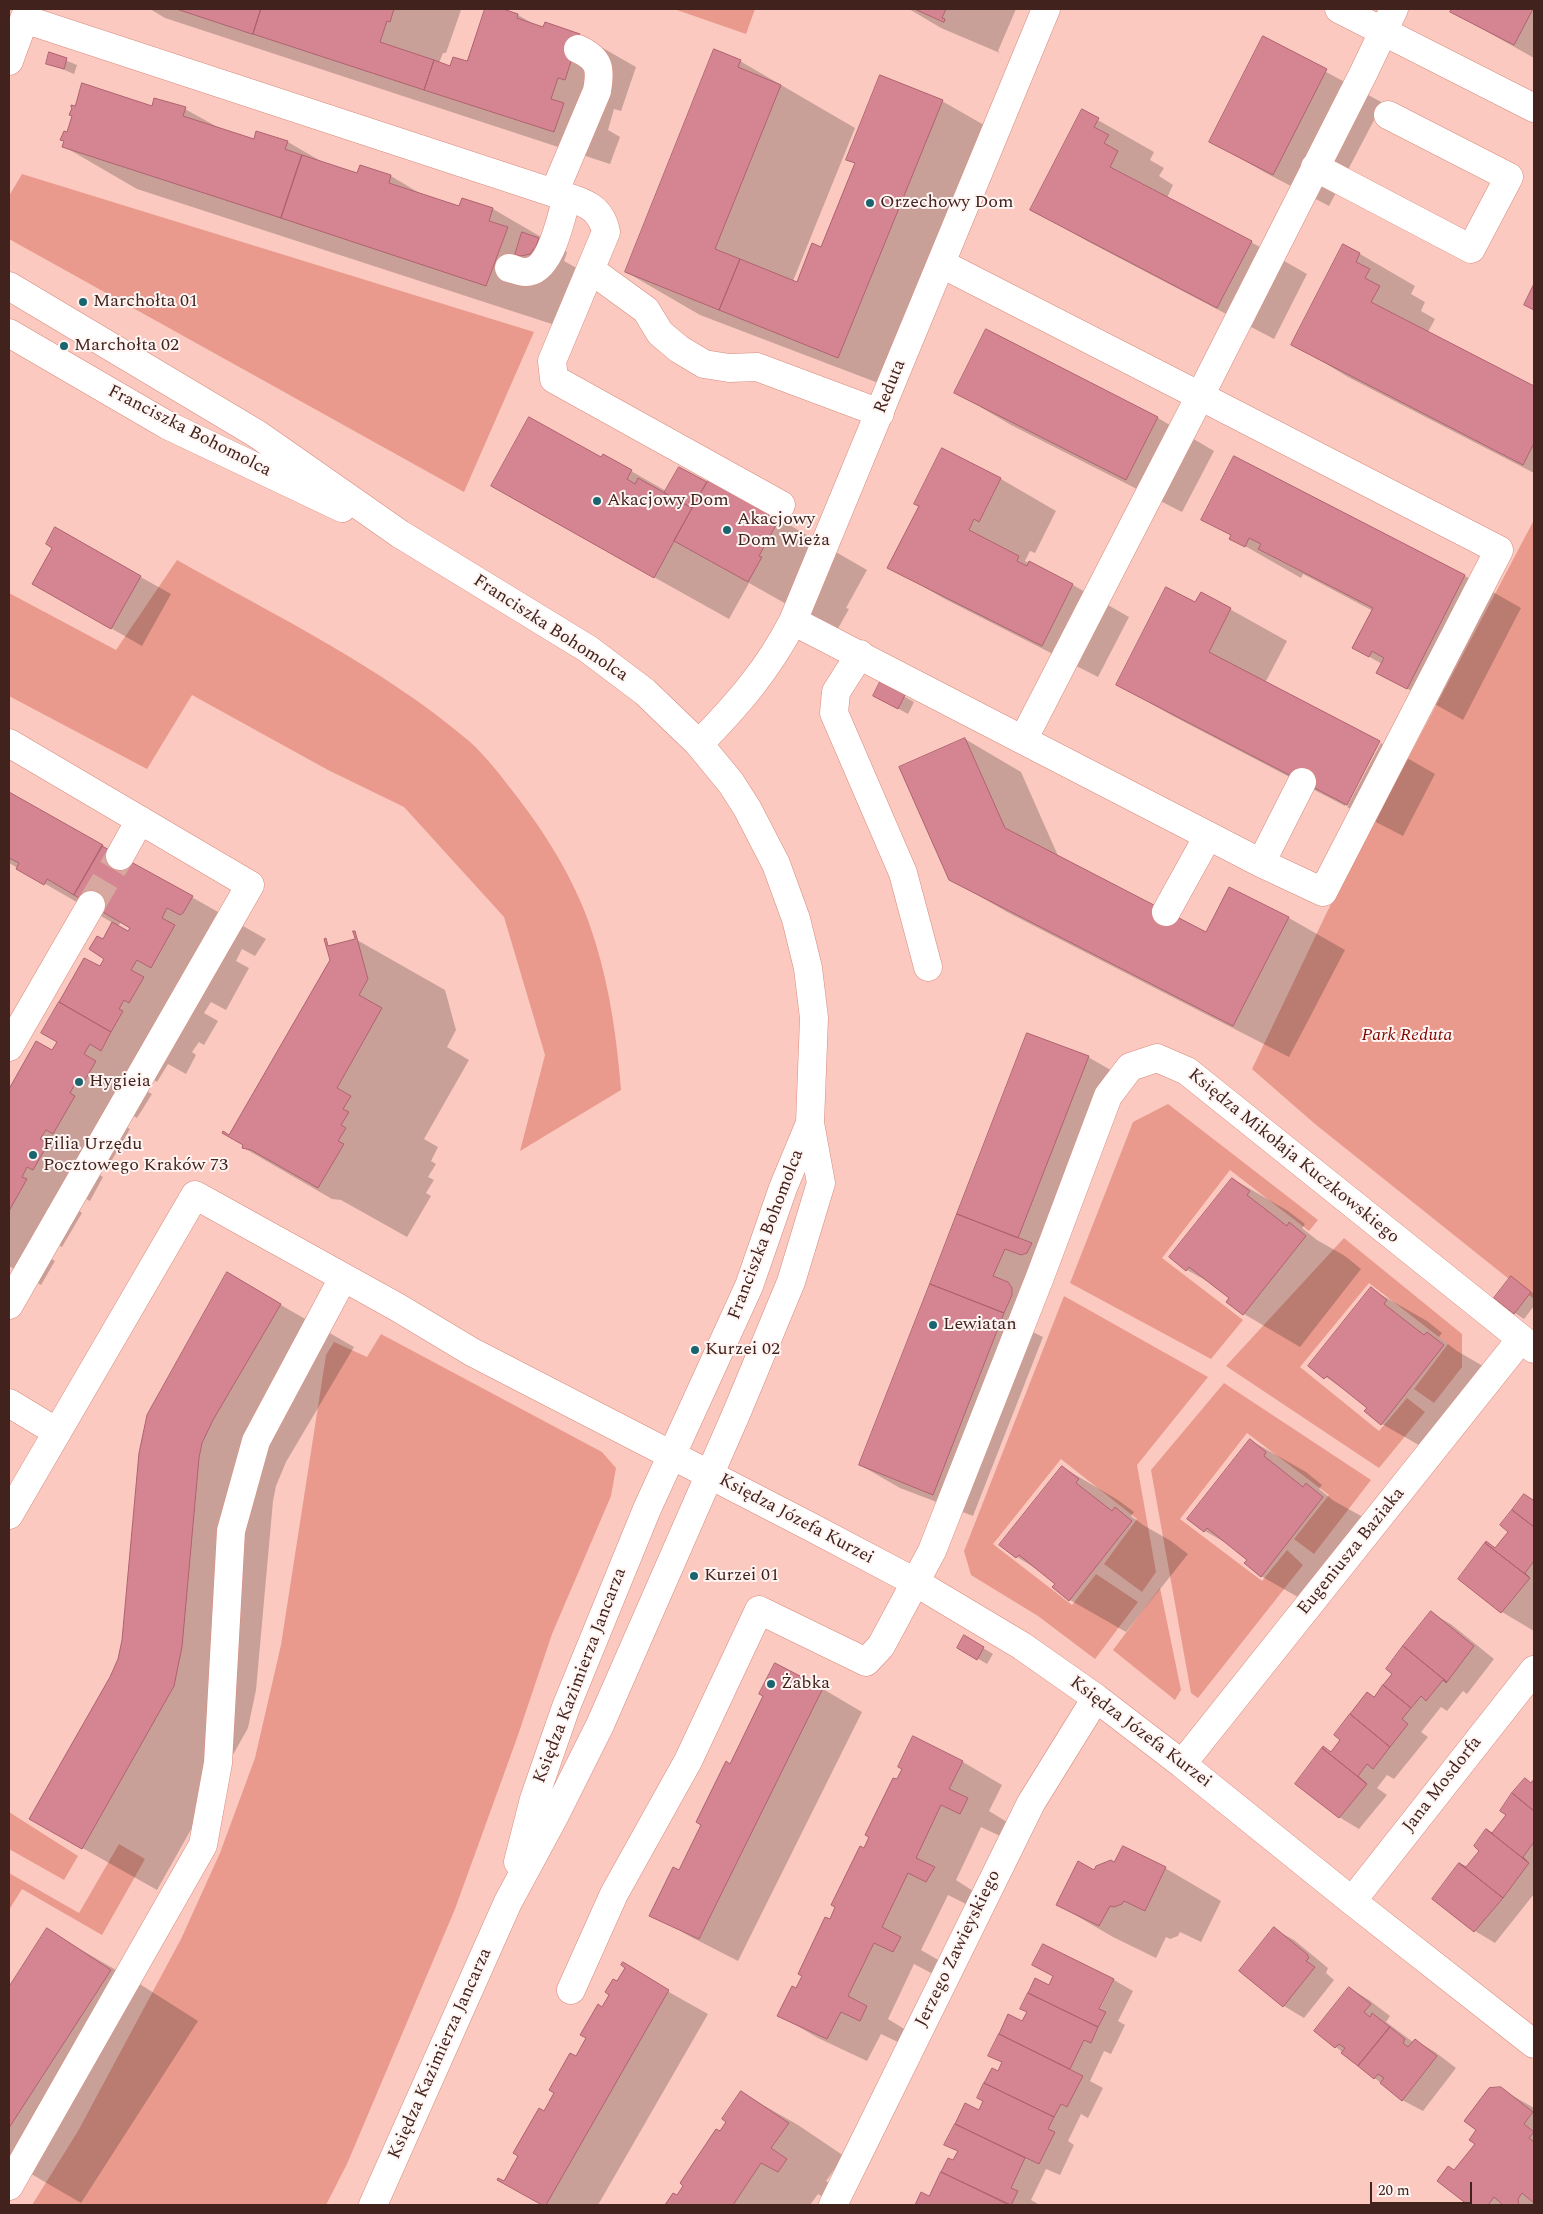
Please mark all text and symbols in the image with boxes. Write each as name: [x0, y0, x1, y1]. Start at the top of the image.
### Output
place label: Orzechowy Dom: [880, 192, 1014, 214]
marker: Orzechowy Dom: [864, 197, 876, 209]
place label: Marchołta 01: [93, 291, 198, 313]
marker: Marchołta 01: [77, 296, 89, 308]
place label: Marchołta 02: [74, 335, 179, 357]
marker: Marchołta 02: [58, 340, 70, 352]
street label: Reduta: [871, 357, 911, 417]
street label: Franciszka Bohomolca: [104, 381, 274, 483]
place label: Akacjowy Dom: [607, 490, 729, 512]
marker: Akacjowy Dom: [591, 495, 603, 507]
place label: Akacjowy Dom Wieża: [737, 509, 830, 552]
marker: Akacjowy Dom Wieża: [721, 524, 733, 536]
street label: Franciszka Bohomolca: [468, 571, 632, 687]
park label: Park Reduta: [1362, 1025, 1452, 1047]
street label: Księdza Mikołaja Kuczkowskiego: [1183, 1065, 1403, 1249]
place label: Hygieia: [89, 1071, 151, 1093]
marker: Hygieia: [73, 1076, 85, 1088]
place label: Filia Urzędu Pocztowego Kraków 73: [43, 1134, 228, 1176]
street label: Franciszka Bohomolca: [725, 1147, 809, 1323]
marker: Filia Urzędu Pocztowego Kraków 73: [27, 1149, 39, 1161]
place label: Lewiatan: [943, 1314, 1017, 1336]
marker: Lewiatan: [927, 1319, 939, 1331]
place label: Kurzei 02: [705, 1339, 780, 1361]
marker: Kurzei 02: [689, 1344, 701, 1356]
street label: Księdza Józefa Kurzei: [715, 1470, 877, 1570]
street label: Eugeniusza Baziaka: [1294, 1484, 1410, 1620]
street label: Księdza Kazimierza Jancarza: [530, 1565, 632, 1787]
place label: Kurzei 01: [704, 1565, 779, 1587]
marker: Kurzei 01: [688, 1570, 700, 1582]
place label: Żabka: [781, 1673, 830, 1695]
street label: Księdza Józefa Kurzei: [1065, 1673, 1215, 1793]
marker: Żabka: [765, 1678, 777, 1690]
street label: Jana Mosdorfa: [1399, 1733, 1487, 1837]
street label: Jerzego Zawieyskiego: [912, 1867, 1006, 2031]
street label: Księdza Kazimierza Jancarza: [385, 1945, 497, 2163]
scale bar: [1373, 2172, 1476, 2204]
text: 20 m: [1378, 2179, 1410, 2202]

